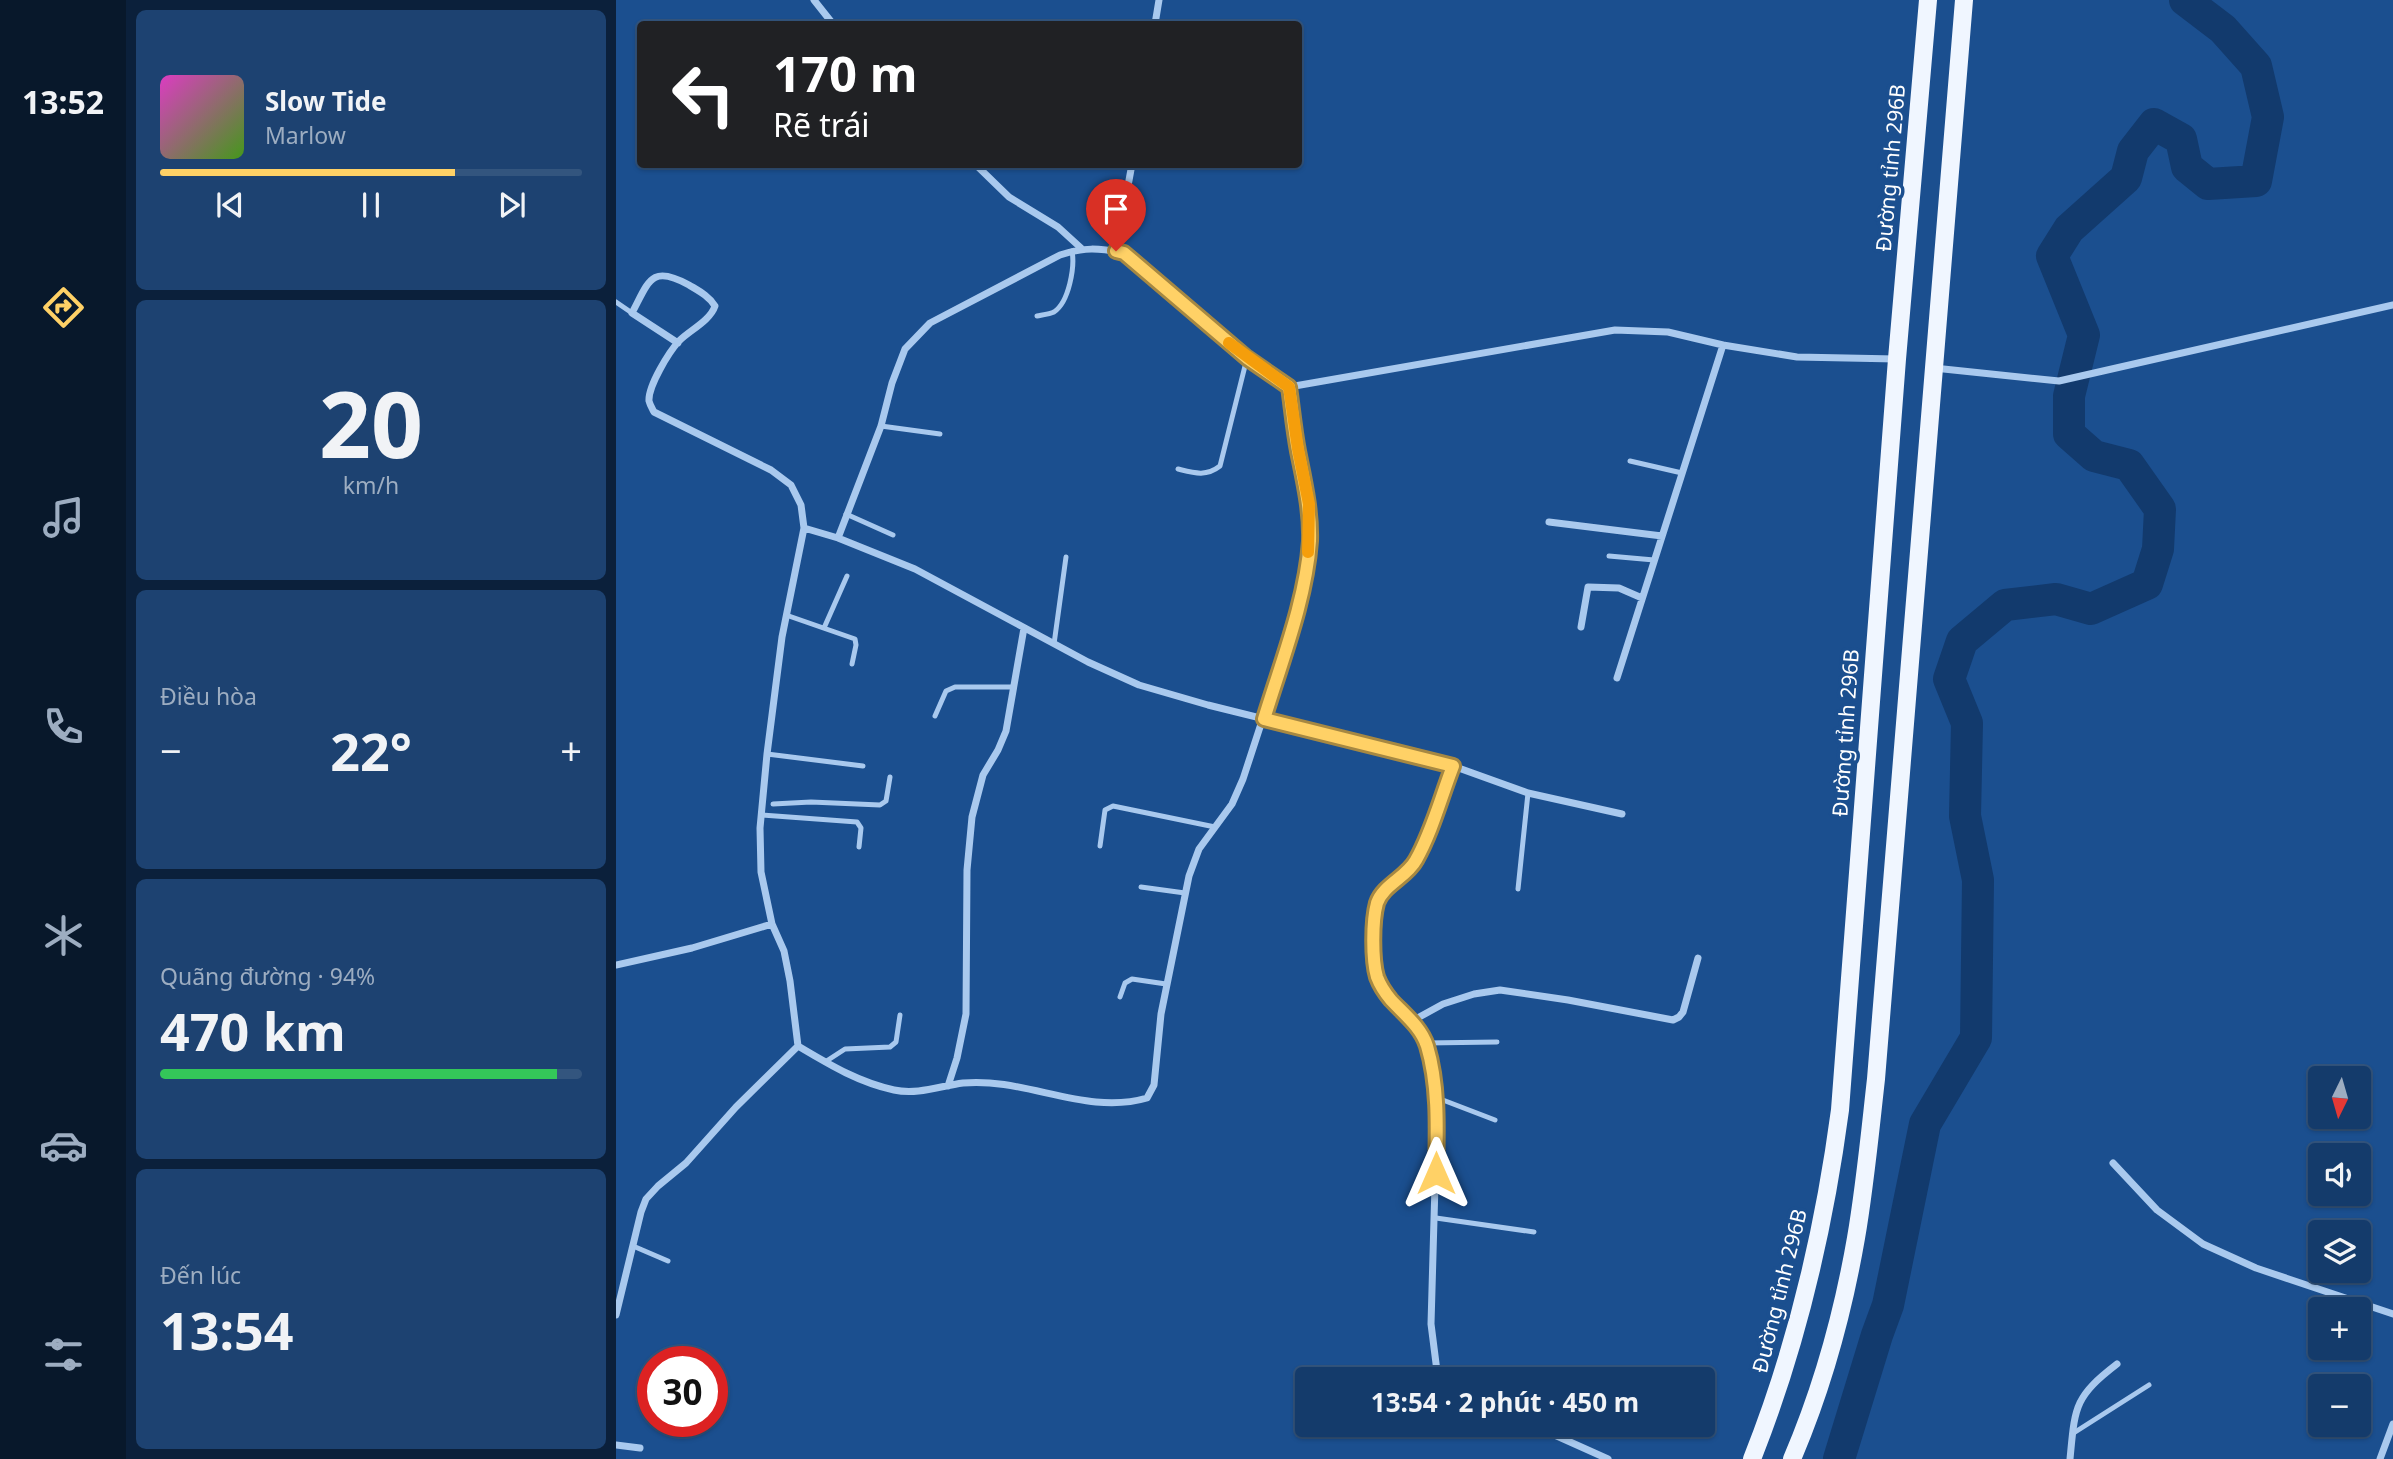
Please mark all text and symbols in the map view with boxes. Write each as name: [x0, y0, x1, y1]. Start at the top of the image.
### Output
text: 170 m: [773, 40, 918, 106]
icon: left: [658, 49, 749, 140]
text: 13:52: [22, 80, 104, 123]
text: Slow Tide: [265, 83, 387, 119]
street label: Đường tỉnh 296B: [1869, 83, 1911, 253]
text: Rẽ trái: [773, 103, 870, 146]
text: Marlow: [265, 119, 346, 151]
pin: [1086, 179, 1146, 251]
icon: previous: [211, 186, 249, 224]
icon: pause: [352, 186, 390, 224]
icon: next: [493, 186, 531, 224]
icon: arrive: [1097, 190, 1135, 228]
icon: directions: [39, 283, 88, 332]
text: 20: [319, 361, 423, 485]
text: km/h: [343, 469, 399, 501]
icon: music: [39, 493, 88, 542]
street label: Đường tỉnh 296B: [1825, 648, 1865, 818]
text: Điều hòa: [160, 680, 257, 712]
icon: phone: [39, 702, 88, 751]
text: 22°: [330, 715, 412, 786]
text: −: [160, 724, 182, 776]
text: +: [560, 724, 582, 776]
icon: climate: [39, 911, 88, 960]
text: Quãng đường · 94%: [160, 960, 375, 992]
text: 470 km: [160, 995, 346, 1066]
north arrow: [2308, 1066, 2371, 1129]
map controls: [2308, 1066, 2371, 1437]
icon: car: [39, 1121, 88, 1170]
position arrow: [1399, 1136, 1473, 1210]
button: sound: [2308, 1143, 2371, 1206]
street label: Đường tỉnh 296B: [1745, 1206, 1813, 1376]
button: layers: [2308, 1220, 2371, 1283]
text: Đến lúc: [160, 1259, 241, 1291]
text: 13:54: [160, 1294, 294, 1365]
button: +: [2308, 1297, 2371, 1360]
icon: filters: [39, 1330, 88, 1379]
speed limit sign: 30: [637, 1346, 728, 1437]
button: −: [2308, 1374, 2371, 1437]
text: 13:54 · 2 phút · 450 m: [1371, 1384, 1639, 1420]

